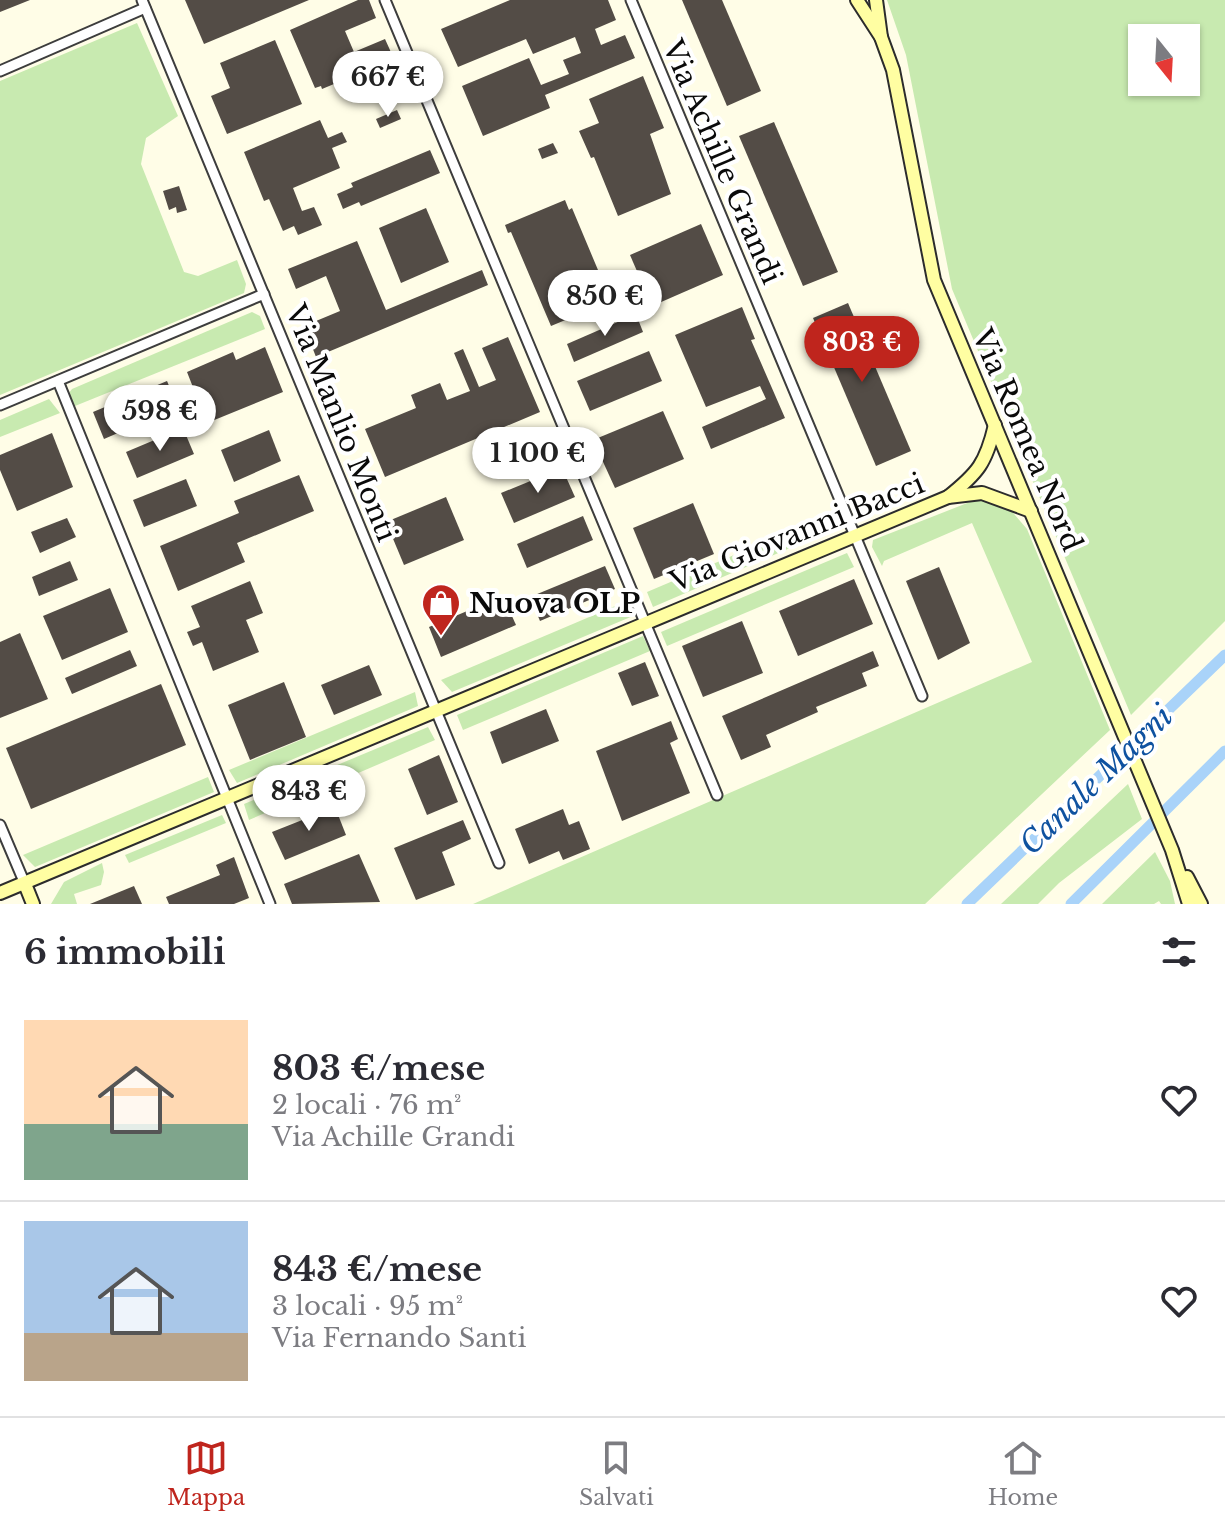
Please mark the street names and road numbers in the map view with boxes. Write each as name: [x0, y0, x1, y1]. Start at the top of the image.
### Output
street label: Via Achille Grandi: [654, 34, 789, 289]
street label: Via Manlio Monti: [277, 299, 404, 547]
street label: Via Romea Nord: [964, 322, 1090, 557]
street label: Via Giovanni Bacci: [664, 466, 929, 600]

